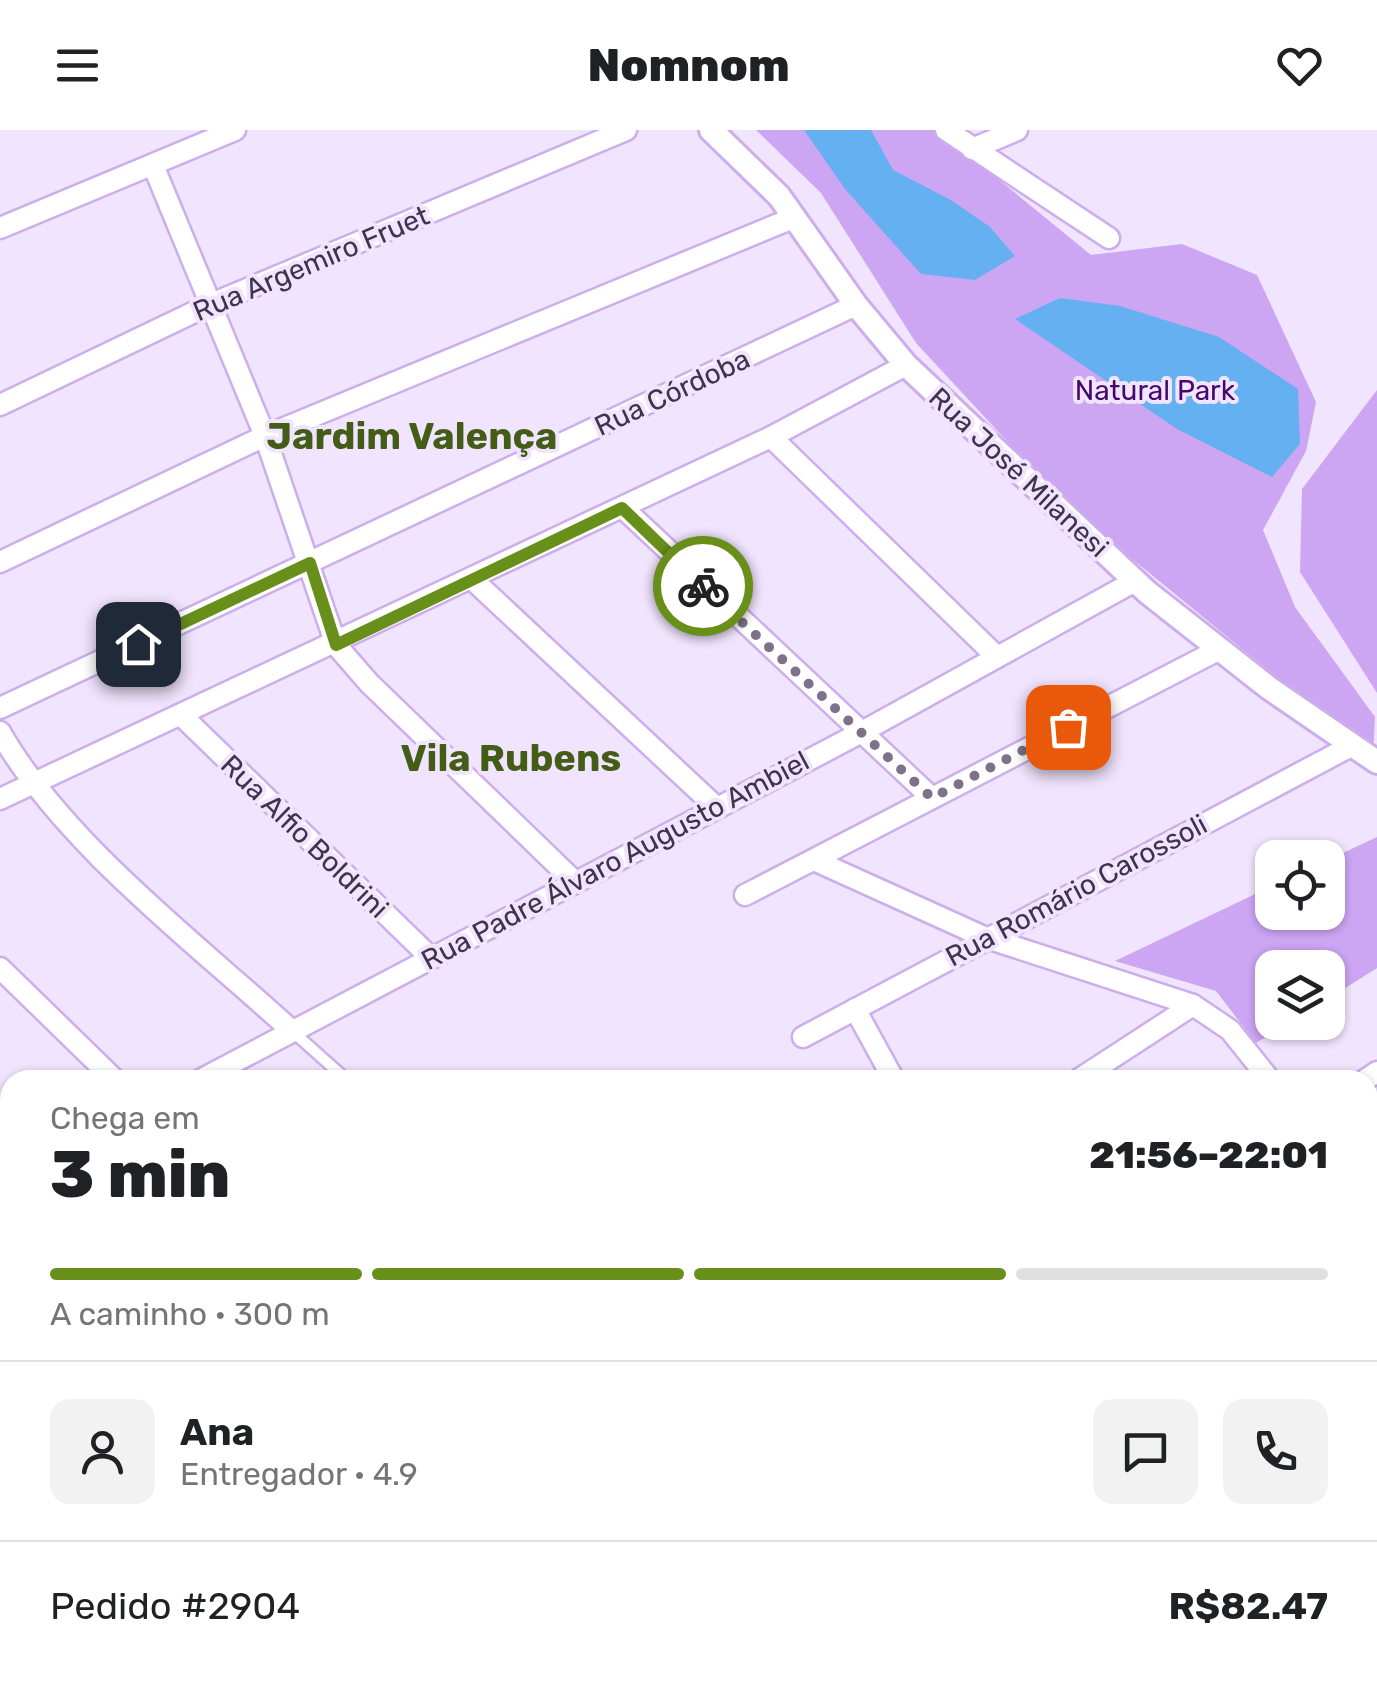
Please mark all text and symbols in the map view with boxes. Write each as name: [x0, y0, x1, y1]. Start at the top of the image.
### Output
icon: menu: [50, 38, 105, 93]
icon: heart: [1272, 38, 1327, 93]
text: Nomnom: [587, 39, 790, 92]
street label: Rua Argemiro Fruet: [188, 199, 434, 328]
street label: Rua Córdoba: [589, 342, 755, 443]
park label: Natural Park: [1075, 374, 1236, 407]
street label: Rua José Milanesi: [922, 381, 1115, 564]
district label: Jardim Valença: [267, 413, 557, 459]
courier: [653, 536, 753, 636]
icon: bike: [676, 559, 731, 614]
pin: [96, 602, 181, 687]
icon: home: [111, 617, 166, 672]
pin: [1026, 685, 1111, 770]
icon: bag: [1041, 700, 1096, 755]
district label: Vila Rubens: [401, 735, 621, 781]
street label: Rua Padre Álvaro Augusto Ambiel: [416, 744, 815, 977]
street label: Rua Alfio Boldrini: [214, 748, 395, 925]
street label: Rua Romário Carossoli: [940, 808, 1213, 973]
map controls: [1255, 840, 1345, 1040]
button: locate: [1255, 840, 1345, 930]
button: layers: [1255, 950, 1345, 1040]
text: Chega em: [50, 1099, 200, 1137]
text: 21:56–22:01: [1089, 1132, 1328, 1178]
text: 3 min: [50, 1136, 230, 1213]
text: A caminho · 300 m: [50, 1295, 330, 1333]
button: person: [50, 1399, 155, 1504]
button: chat: [1093, 1399, 1198, 1504]
button: phone: [1223, 1399, 1328, 1504]
text: Ana: [180, 1409, 254, 1455]
text: Entregador · 4.9: [180, 1455, 418, 1493]
text: Pedido #2904: [50, 1583, 300, 1629]
text: R$82.47: [1169, 1583, 1328, 1629]

